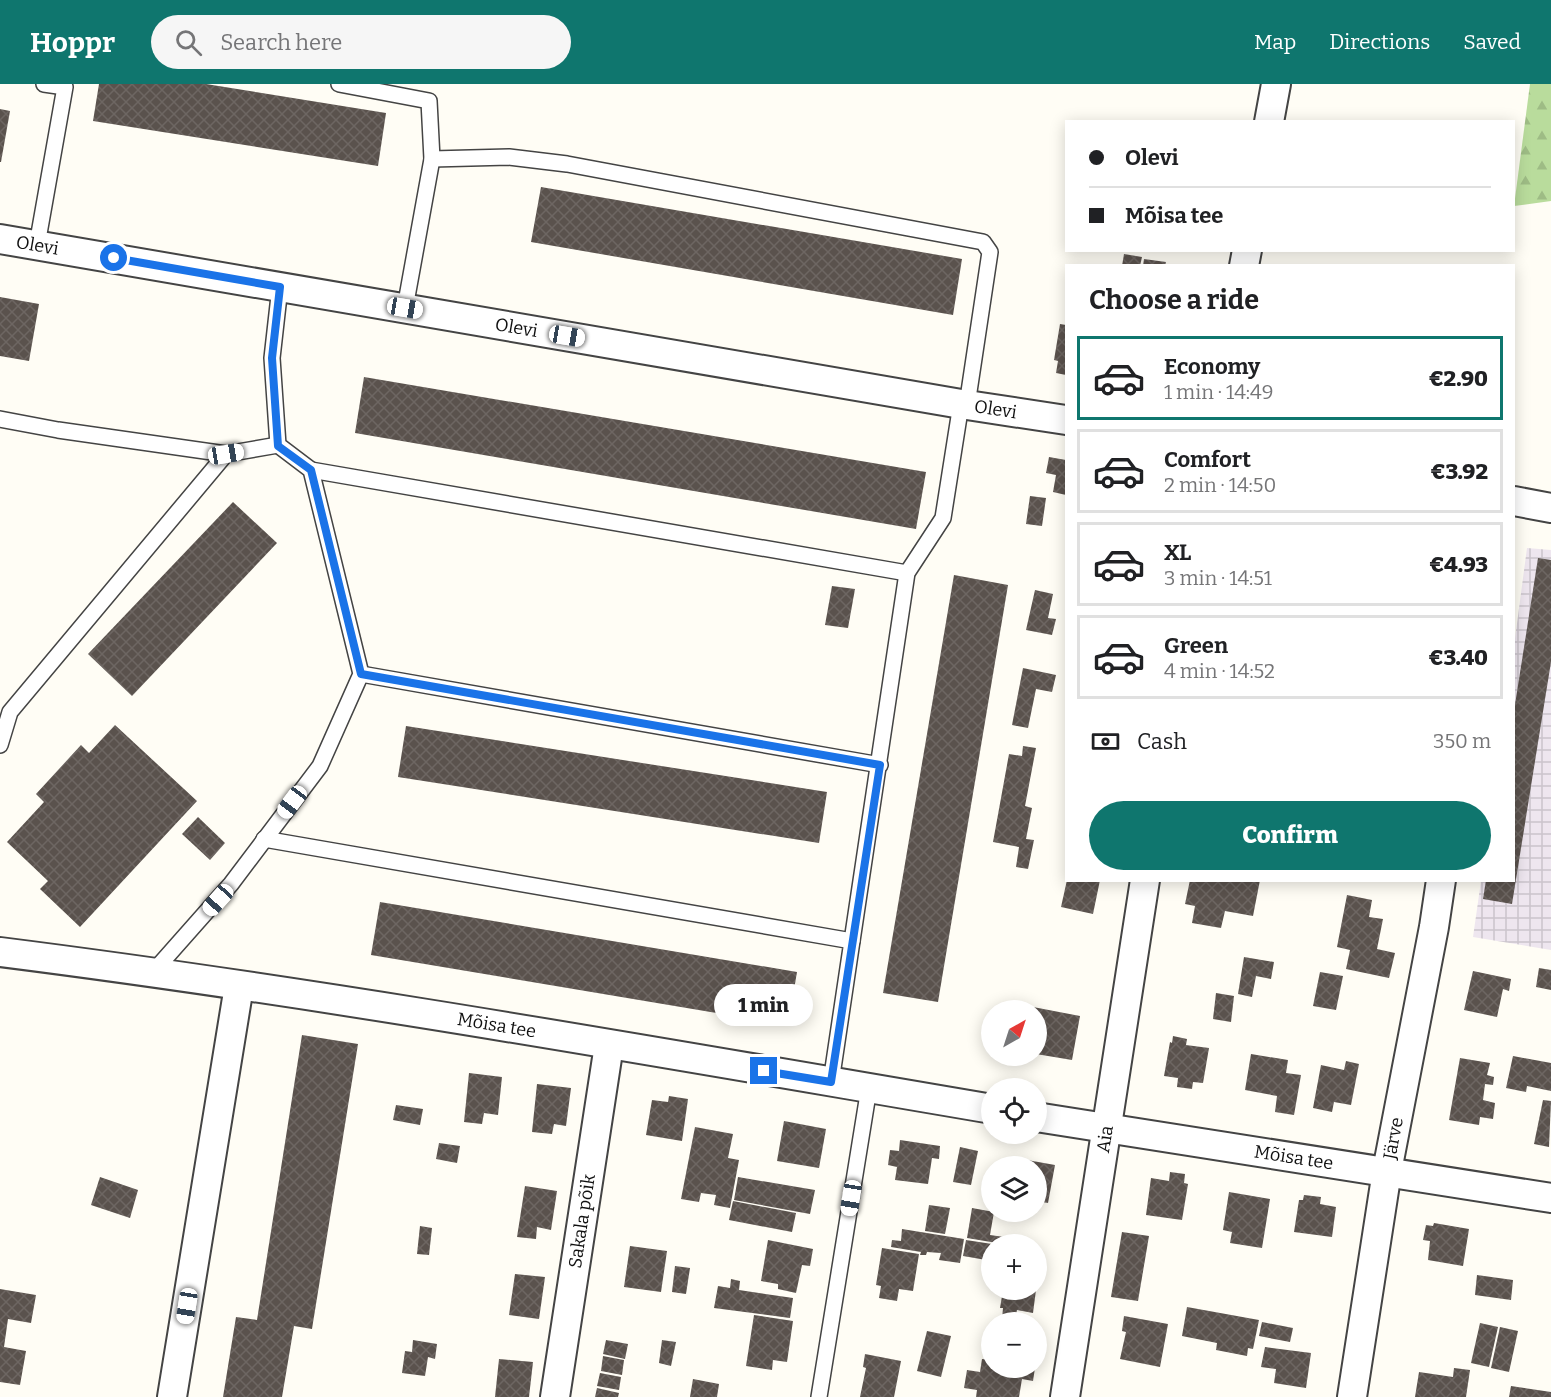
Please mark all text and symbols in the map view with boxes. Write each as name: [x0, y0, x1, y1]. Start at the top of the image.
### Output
search box: [151, 15, 571, 69]
text: Hoppr: [30, 26, 115, 59]
icon: search: [172, 26, 205, 59]
text: Search here: [220, 29, 342, 56]
text: Map: [1254, 29, 1296, 55]
text: Directions: [1329, 29, 1430, 55]
text: Saved: [1463, 29, 1521, 55]
text: Olevi: [1125, 144, 1179, 171]
text: Mõisa tee: [1125, 202, 1223, 229]
street label: Olevi: [15, 231, 60, 260]
route start: [100, 244, 127, 271]
text: Choose a ride: [1089, 284, 1259, 316]
car: [386, 296, 424, 320]
street label: Olevi: [494, 313, 539, 342]
car: [548, 324, 586, 348]
icon: car: [1092, 351, 1146, 405]
text: Economy: [1164, 353, 1260, 380]
text: €2.90: [1429, 365, 1488, 392]
text: 1 min · 14:49: [1164, 380, 1273, 404]
street label: Olevi: [973, 395, 1018, 423]
car: [207, 442, 245, 466]
icon: car: [1092, 444, 1146, 498]
text: Comfort: [1164, 446, 1251, 473]
text: €3.92: [1431, 458, 1488, 485]
text: 2 min · 14:50: [1164, 473, 1276, 497]
icon: car: [1092, 537, 1146, 591]
text: XL: [1164, 539, 1191, 566]
text: €4.93: [1429, 551, 1488, 578]
text: 3 min · 14:51: [1164, 566, 1272, 590]
icon: car: [1092, 630, 1146, 684]
text: Green: [1164, 632, 1228, 659]
text: €3.40: [1429, 644, 1488, 671]
text: 4 min · 14:52: [1164, 659, 1275, 683]
icon: cash: [1089, 725, 1122, 758]
text: Cash: [1137, 728, 1187, 755]
text: 350 m: [1433, 729, 1491, 753]
car: [274, 782, 310, 822]
button: Confirm: [1089, 801, 1491, 870]
car: [199, 881, 237, 919]
callout: 1 min: [714, 984, 813, 1026]
text: 1 min: [738, 993, 789, 1017]
north arrow: [981, 1000, 1047, 1066]
map controls: [981, 1000, 1047, 1378]
street label: Mõisa tee: [456, 1008, 538, 1043]
route end: [750, 1057, 777, 1084]
button: locate: [981, 1078, 1047, 1144]
street label: Järve: [1378, 1115, 1408, 1162]
street label: Aia: [1092, 1124, 1118, 1154]
street label: Mõisa tee: [1253, 1141, 1335, 1175]
button: layers: [981, 1156, 1047, 1222]
street label: Sakala põik: [564, 1172, 600, 1270]
car: [839, 1179, 863, 1217]
button: +: [981, 1234, 1047, 1300]
car: [175, 1287, 199, 1325]
button: −: [981, 1312, 1047, 1378]

